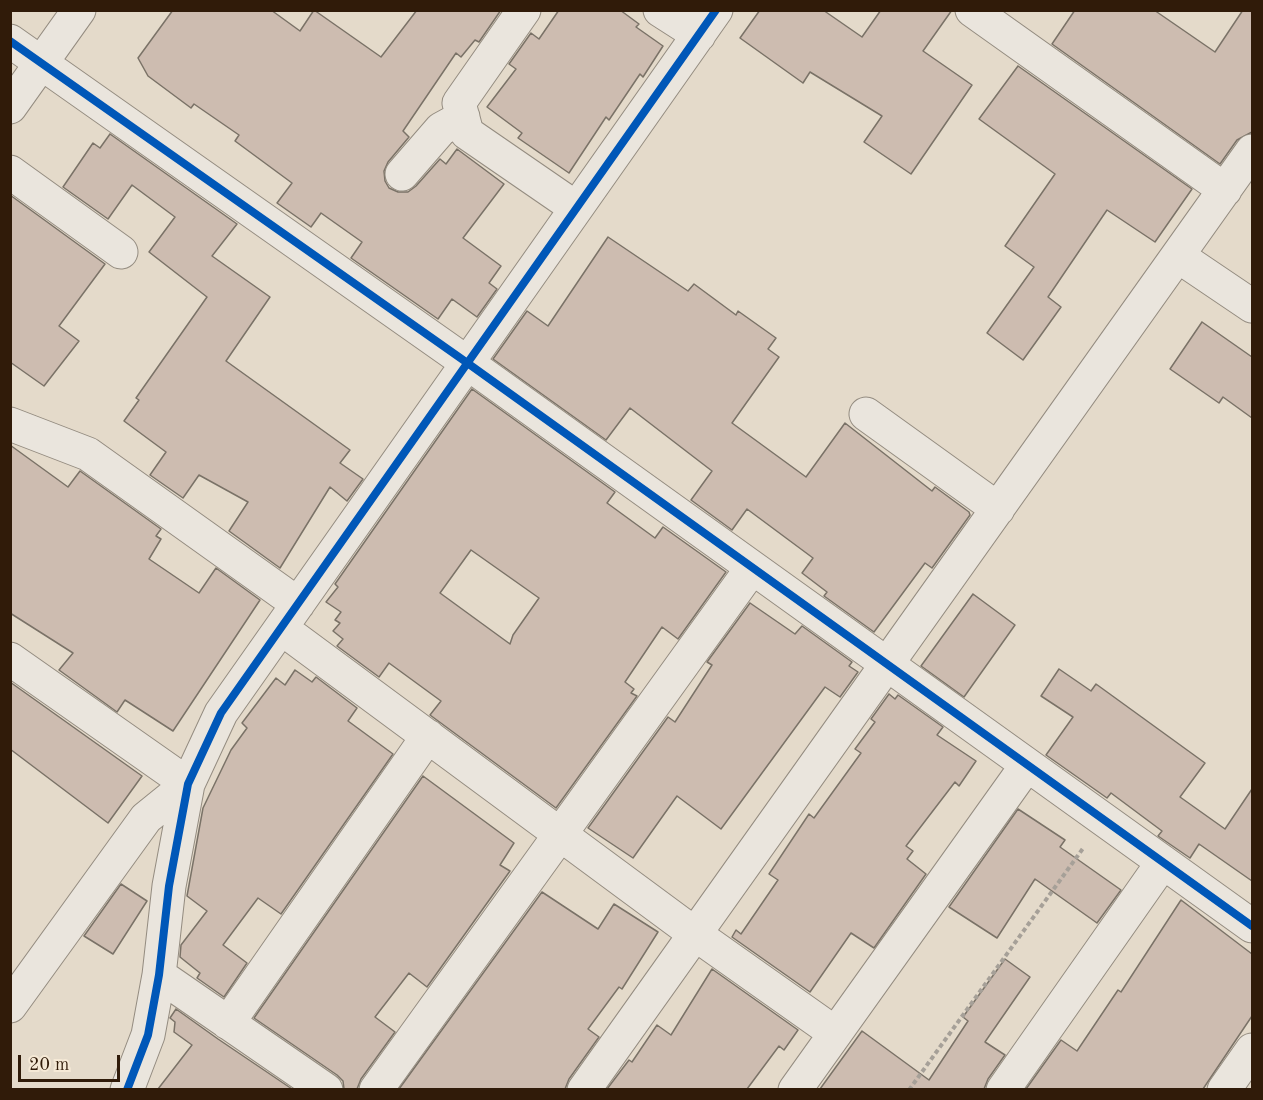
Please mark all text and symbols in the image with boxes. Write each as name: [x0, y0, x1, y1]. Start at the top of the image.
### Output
scale bar: [21, 1043, 123, 1081]
text: 20 m: [29, 1056, 69, 1074]

